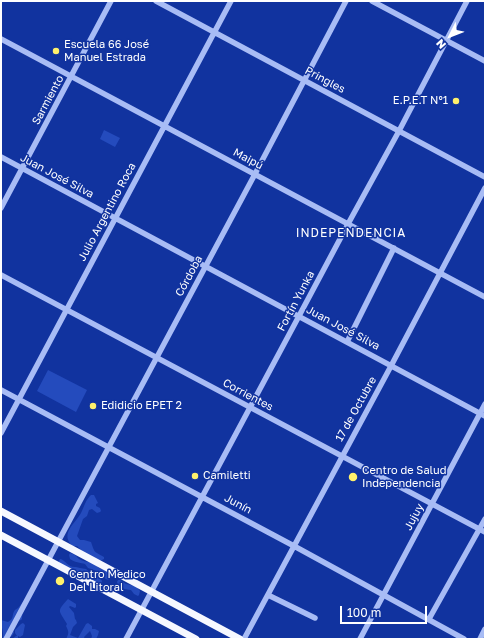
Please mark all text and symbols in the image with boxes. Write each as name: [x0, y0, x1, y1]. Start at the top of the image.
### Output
north arrow: [430, 16, 470, 56]
text: N: [433, 37, 448, 52]
place label: Escuela 66 José Manuel Estrada: [64, 38, 149, 64]
marker: Escuela 66 José Manuel Estrada: [51, 46, 61, 56]
street label: Pringles: [303, 64, 347, 96]
street label: Sarmiento: [29, 73, 67, 127]
place label: E.P.E.T N°1: [393, 94, 448, 108]
marker: E.P.E.T N°1: [451, 96, 461, 106]
street label: Maipú: [231, 146, 265, 172]
street label: Juan José Silva: [18, 151, 96, 201]
street label: Julio Argentino Roca: [75, 161, 139, 263]
district label: INDEPENDENCIA: [296, 226, 406, 240]
street label: Córdoba: [173, 253, 205, 299]
street label: Fortín Yunka: [275, 269, 317, 333]
street label: Juan José Silva: [304, 303, 382, 353]
street label: 17 de Octubre: [333, 374, 379, 444]
street label: Corrientes: [221, 376, 275, 414]
place label: Edidicio EPET 2: [101, 399, 182, 413]
marker: Edidicio EPET 2: [88, 401, 98, 411]
place label: Centro de Salud Independencia: [362, 464, 447, 490]
place label: Camiletti: [203, 469, 251, 483]
marker: Camiletti: [190, 471, 200, 481]
marker: Centro de Salud Independencia: [347, 471, 359, 483]
street label: Junín: [222, 491, 254, 517]
street label: Jujuy: [401, 501, 427, 533]
place label: Centro Medico Del Litoral: [69, 568, 146, 594]
marker: Centro Medico Del Litoral: [54, 575, 66, 587]
scale bar: [342, 598, 429, 624]
text: 100 m: [347, 605, 381, 620]

